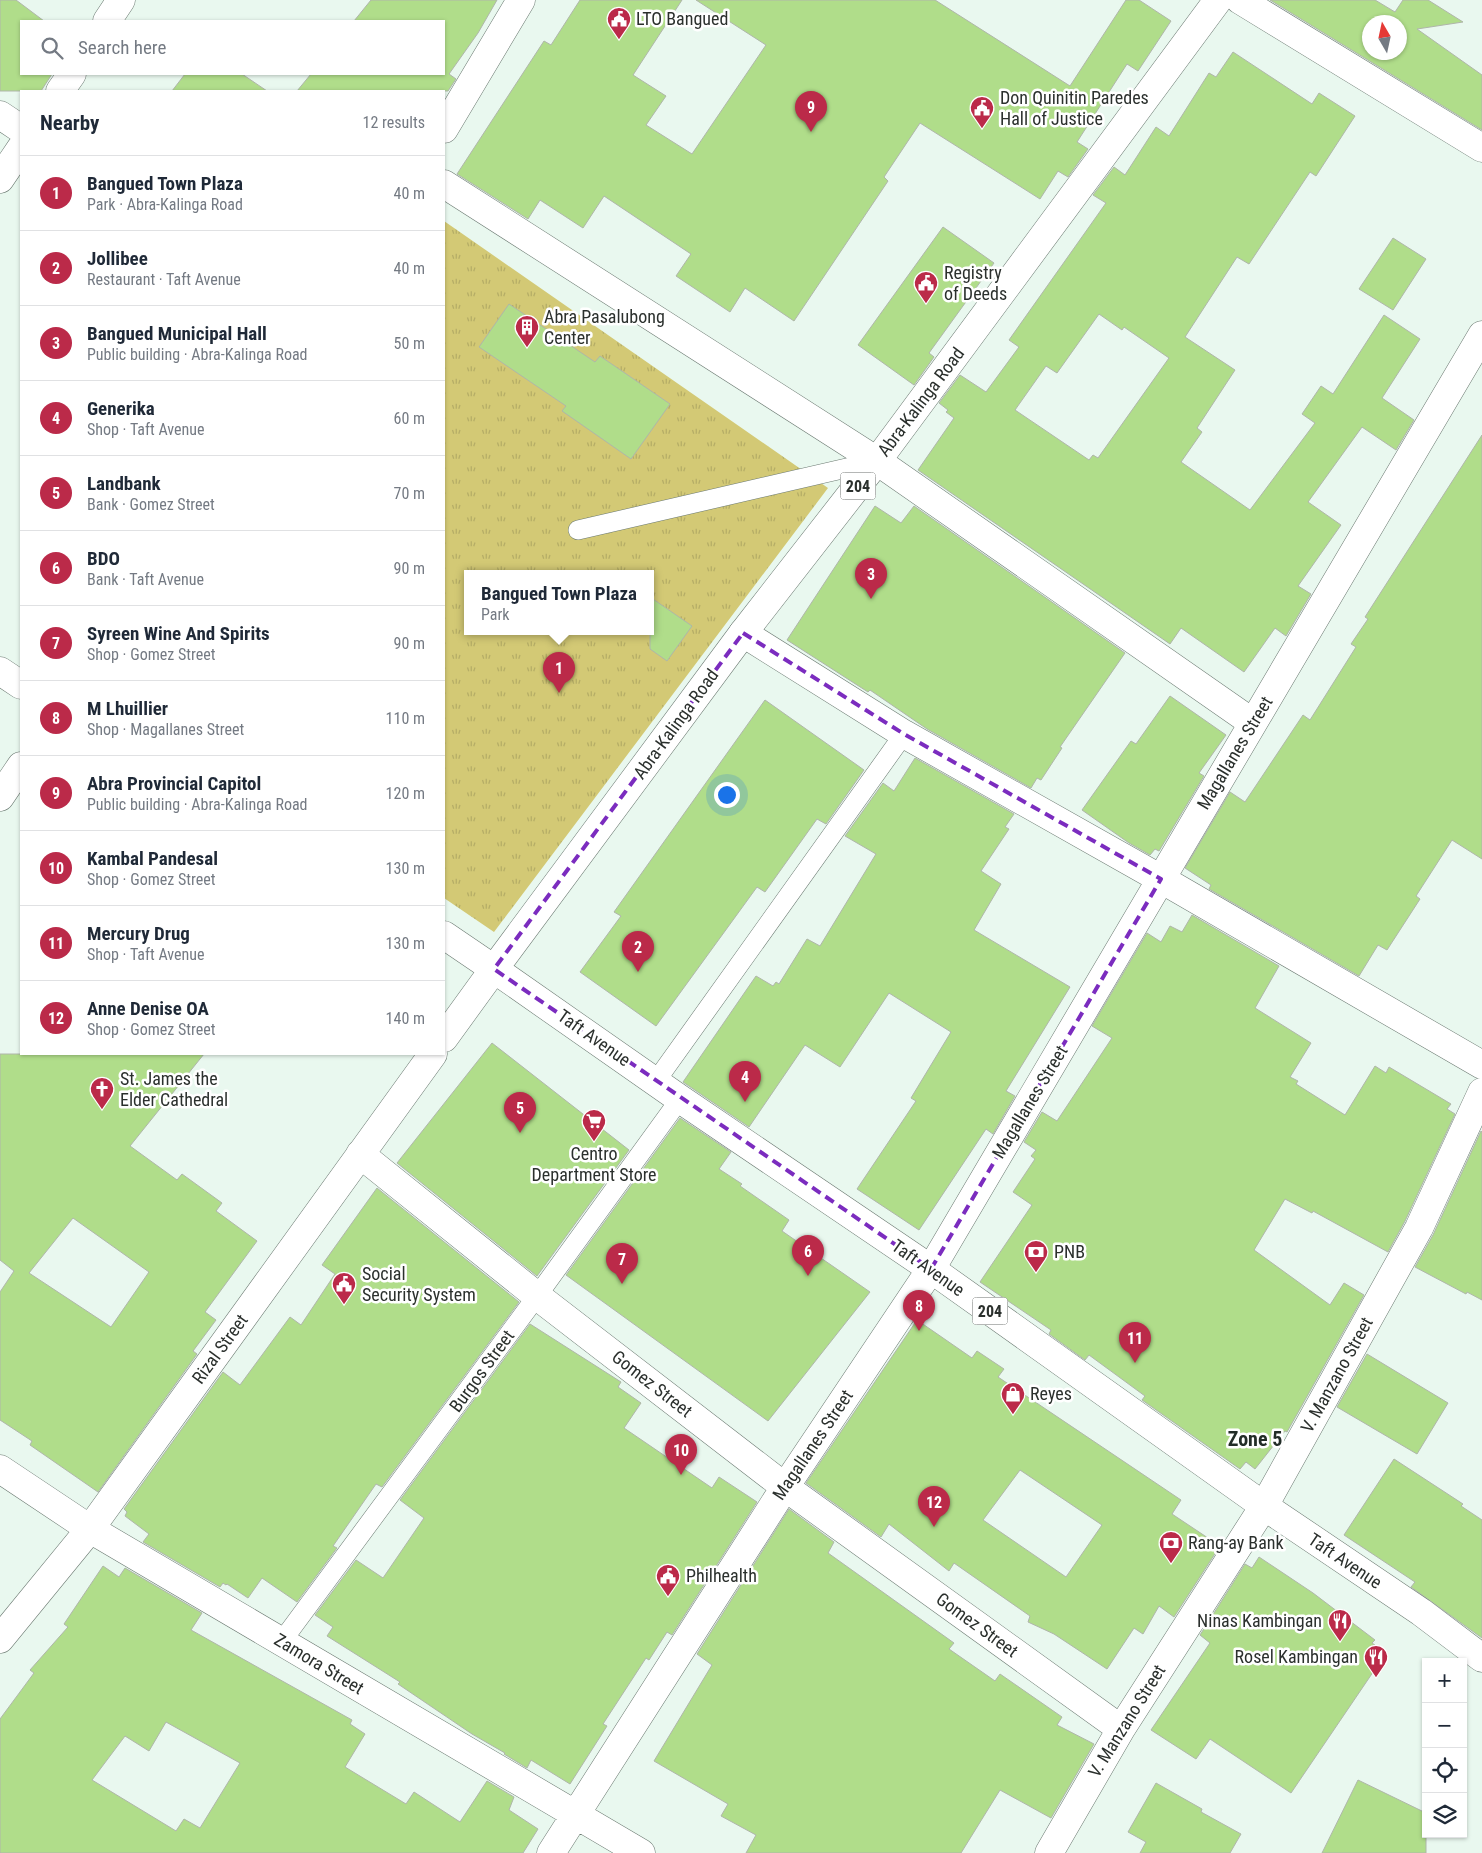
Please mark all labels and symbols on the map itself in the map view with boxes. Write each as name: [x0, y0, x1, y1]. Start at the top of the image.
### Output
public building icon: LTO Bangued: [606, 6, 632, 40]
place label: LTO Bangued: [636, 8, 728, 29]
north arrow: [1362, 15, 1407, 60]
place label: Don Quinitin Paredes Hall of Justice: [1000, 87, 1149, 129]
pin: 9: [795, 91, 827, 132]
public building icon: Don Quinitin Paredes Hall of Justice: [969, 95, 995, 129]
place label: Registry of Deeds: [944, 262, 1007, 304]
public building icon: Registry of Deeds: [913, 270, 939, 304]
place label: Abra Pasalubong Center: [544, 306, 665, 348]
building icon: Abra Pasalubong Center: [514, 314, 540, 348]
street label: Abra-Kalinga Road: [873, 343, 968, 460]
road number: 204: [840, 472, 876, 500]
pin: 3: [855, 558, 887, 599]
pin: 1: [543, 652, 575, 693]
street label: Abra-Kalinga Road: [629, 665, 722, 783]
street label: Magallanes Street: [1193, 692, 1277, 813]
your location: [714, 782, 740, 808]
pin: 2: [622, 931, 654, 972]
street label: Taft Avenue: [554, 1005, 635, 1070]
street label: Magallanes Street: [988, 1041, 1072, 1162]
pin: 4: [729, 1061, 761, 1102]
place label: St. James the Elder Cathedral: [120, 1068, 228, 1110]
church icon: St. James the Elder Cathedral: [89, 1076, 115, 1110]
pin: 5: [504, 1092, 536, 1133]
supermarket icon: Centro Department Store: [581, 1108, 607, 1142]
place label: Centro Department Store: [532, 1143, 656, 1185]
pin: 6: [792, 1235, 824, 1276]
street label: Taft Avenue: [888, 1235, 969, 1300]
bank icon: PNB: [1023, 1239, 1049, 1273]
place label: PNB: [1054, 1241, 1085, 1262]
pin: 7: [606, 1243, 638, 1284]
place label: Social Security System: [362, 1263, 476, 1305]
public building icon: Social Security System: [331, 1271, 357, 1305]
pin: 8: [903, 1290, 935, 1331]
road number: 204: [972, 1298, 1008, 1324]
street label: Rizal Street: [187, 1310, 252, 1388]
street label: V. Manzano Street: [1296, 1313, 1377, 1436]
pin: 11: [1119, 1322, 1151, 1363]
street label: Burgos Street: [445, 1326, 518, 1416]
street label: Gomez Street: [608, 1346, 697, 1421]
shop icon: Reyes: [1000, 1381, 1026, 1415]
place label: Reyes: [1030, 1383, 1072, 1404]
street label: Magallanes Street: [768, 1386, 857, 1504]
district label: Zone 5: [1228, 1427, 1282, 1451]
pin: 10: [665, 1434, 697, 1475]
pin: 12: [918, 1486, 950, 1527]
street label: Taft Avenue: [1305, 1528, 1386, 1593]
bank icon: Rang-ay Bank: [1158, 1530, 1184, 1564]
place label: Rang-ay Bank: [1188, 1532, 1284, 1553]
public building icon: Philhealth: [655, 1563, 681, 1597]
place label: Philhealth: [686, 1565, 757, 1586]
street label: Gomez Street: [932, 1588, 1022, 1661]
restaurant icon: Ninas Kambingan: [1327, 1608, 1353, 1642]
place label: Ninas Kambingan: [1197, 1610, 1322, 1631]
street label: Zamora Street: [271, 1629, 368, 1699]
restaurant icon: Rosel Kambingan: [1363, 1644, 1389, 1678]
place label: Rosel Kambingan: [1235, 1646, 1358, 1667]
street label: V. Manzano Street: [1084, 1661, 1170, 1781]

